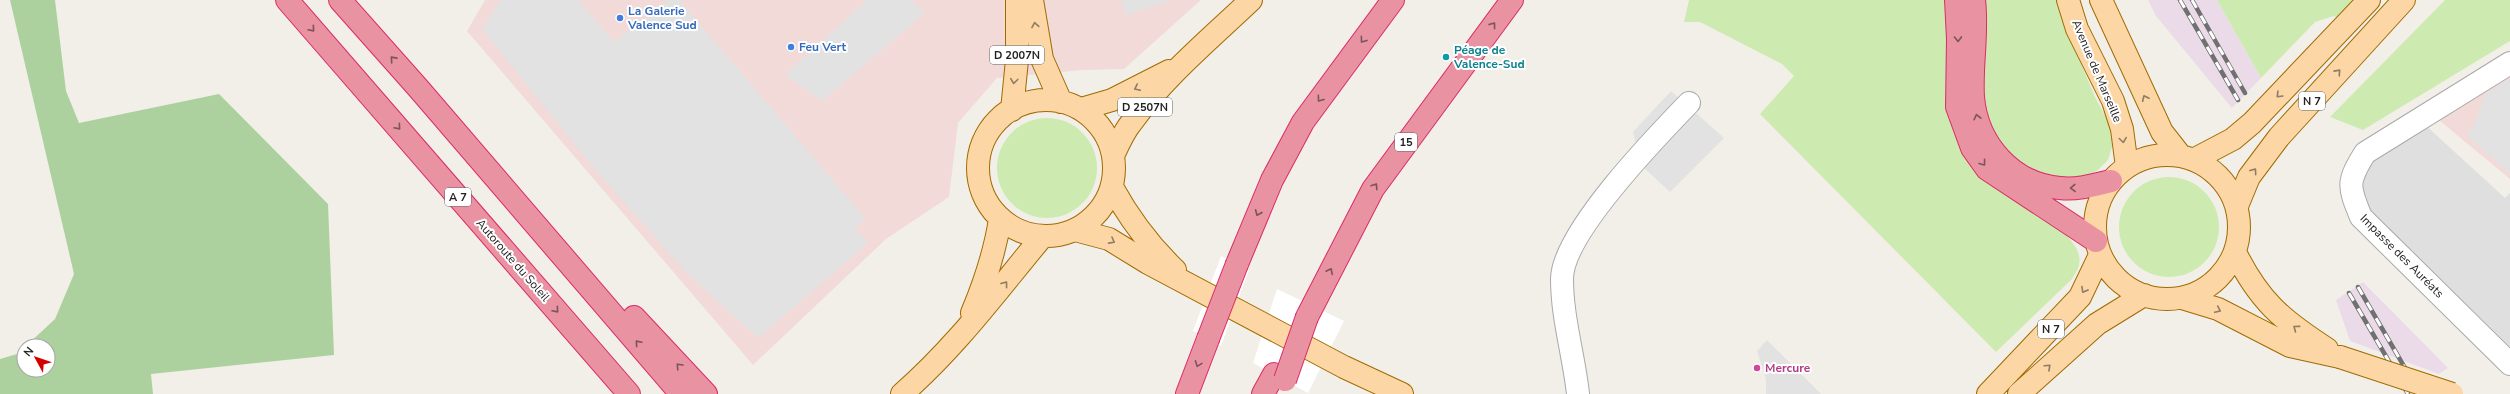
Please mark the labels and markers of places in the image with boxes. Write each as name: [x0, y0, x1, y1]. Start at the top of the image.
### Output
place label: La Galerie Valence Sud: [627, 3, 697, 33]
marker: La Galerie Valence Sud: [615, 13, 625, 23]
place label: Feu Vert: [799, 39, 847, 55]
marker: Feu Vert: [786, 42, 796, 52]
place label: Péage de Valence-Sud: [1453, 42, 1525, 72]
marker: Péage de Valence-Sud: [1441, 52, 1451, 62]
place label: Mercure: [1765, 360, 1811, 376]
marker: Mercure: [1752, 363, 1762, 373]

